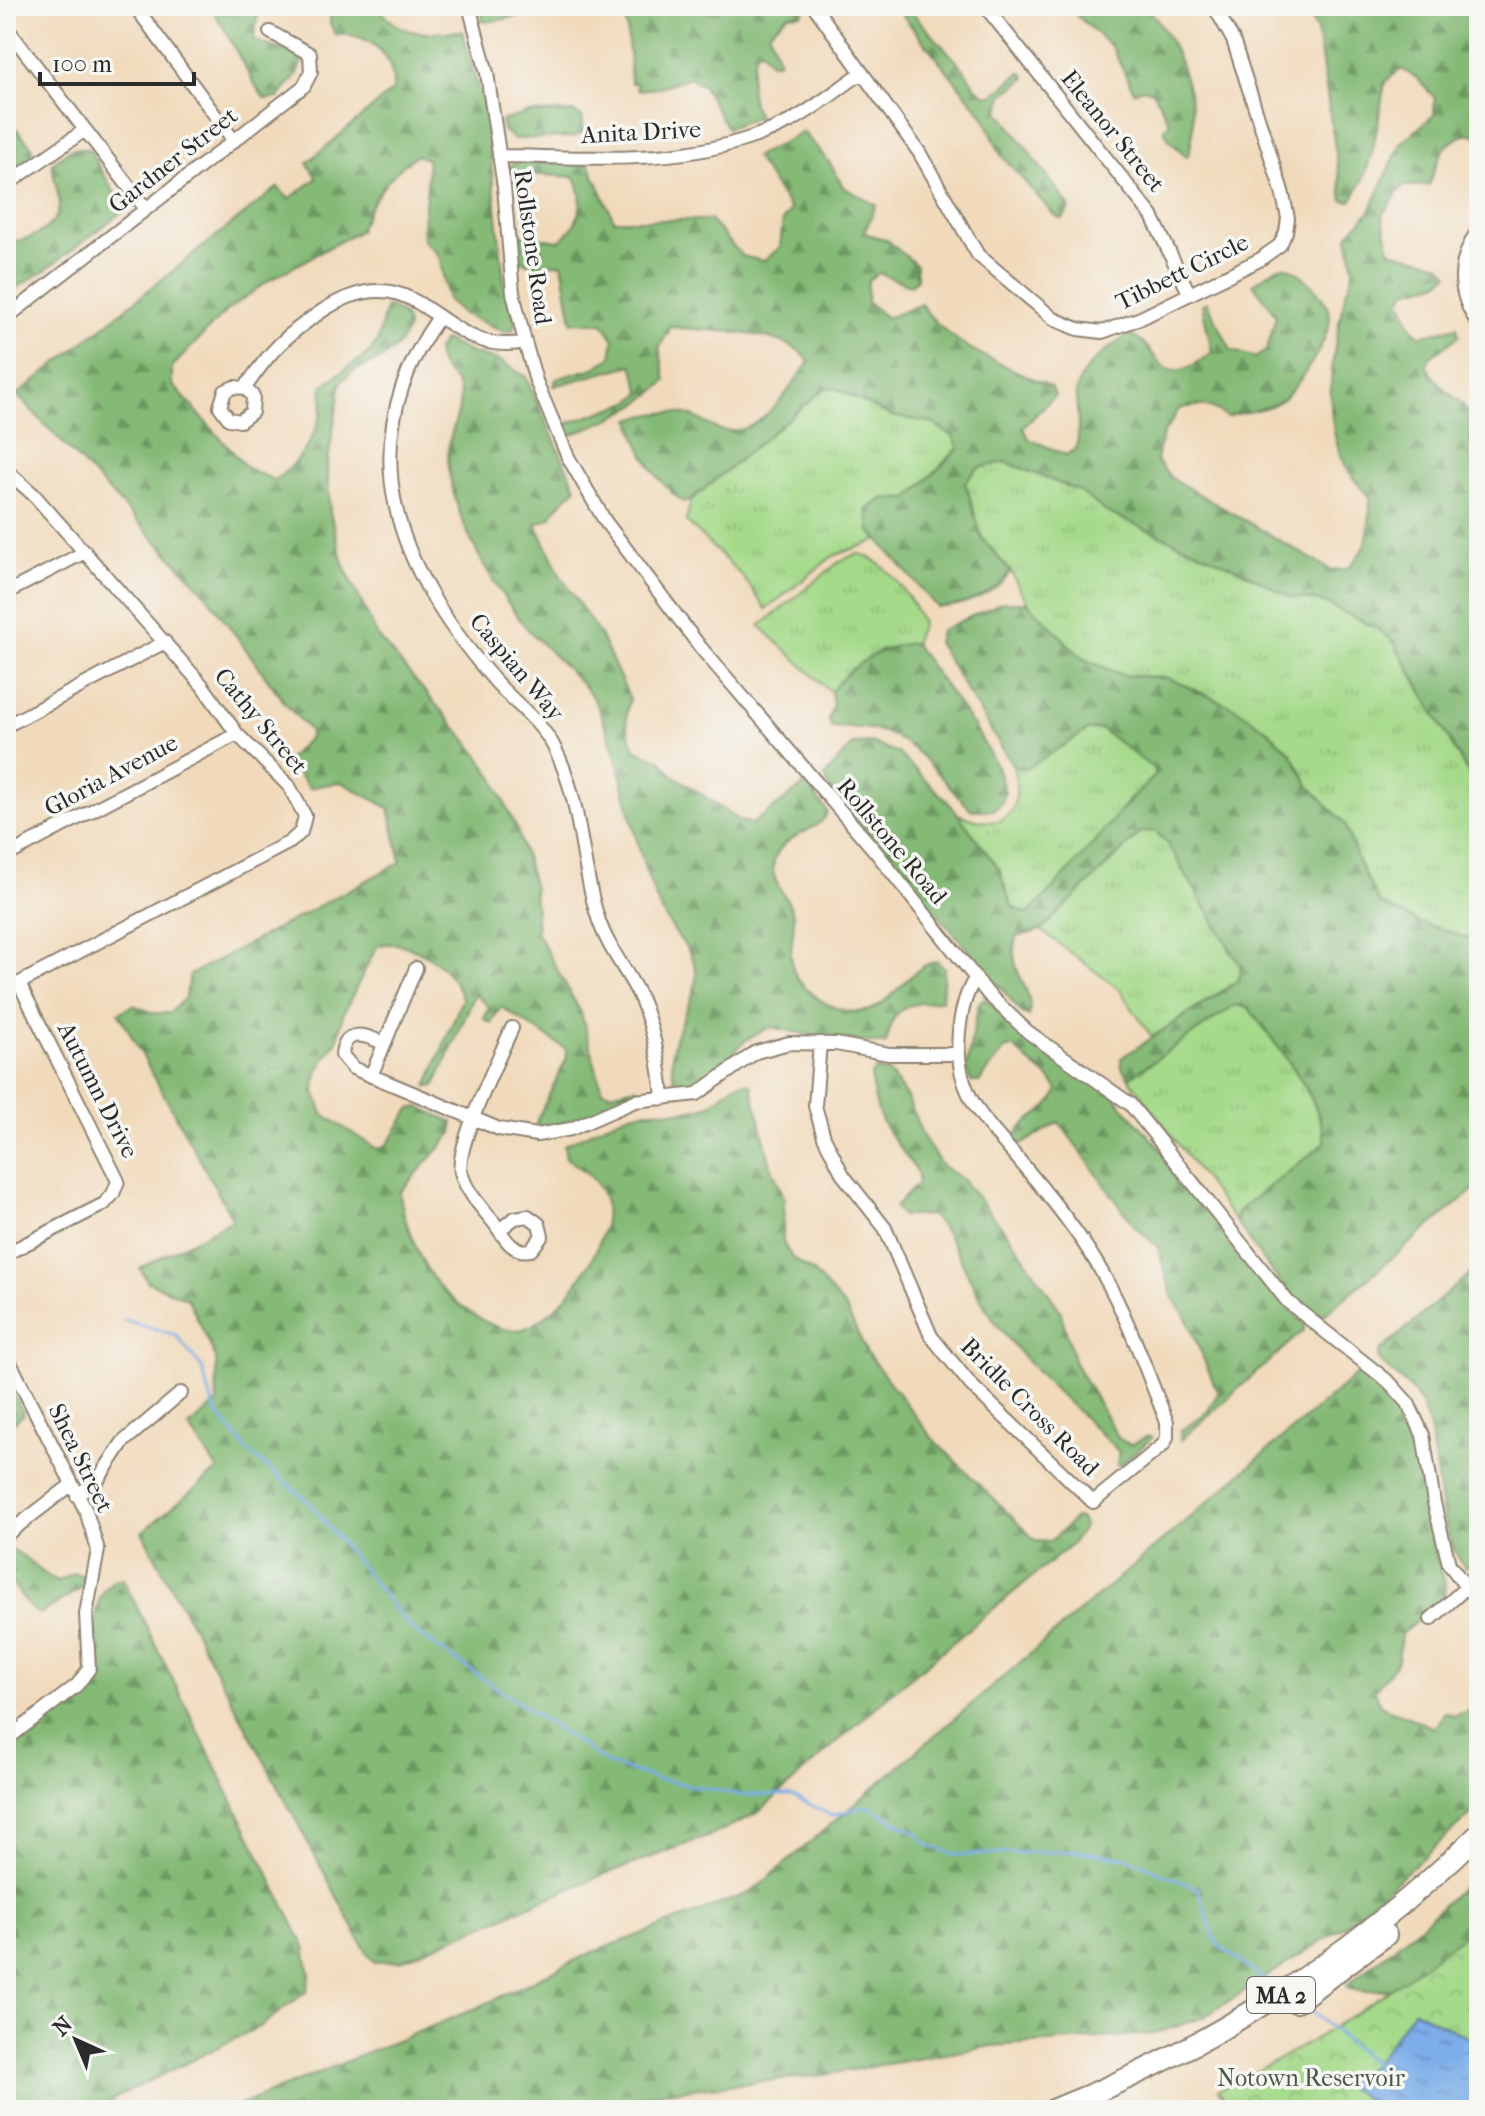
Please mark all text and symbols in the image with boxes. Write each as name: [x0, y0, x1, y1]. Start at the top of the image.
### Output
scale bar: [40, 36, 194, 86]
text: 100 m: [52, 50, 112, 78]
street label: Eleanor Street: [1055, 64, 1171, 198]
street label: Gardner Street: [103, 101, 243, 219]
street label: Anita Drive: [579, 115, 702, 149]
street label: Rollstone Road: [508, 168, 558, 327]
street label: Tibbett Circle: [1111, 228, 1253, 316]
street label: Caspian Way: [464, 608, 571, 727]
street label: Cathy Street: [209, 662, 314, 780]
street label: Gloria Avenue: [40, 728, 182, 822]
street label: Rollstone Road: [831, 772, 953, 910]
street label: Autumn Drive: [51, 1017, 144, 1163]
street label: Bridle Cross Road: [955, 1332, 1106, 1483]
street label: Shea Street: [43, 1399, 119, 1517]
road number: MA 2: [1247, 1977, 1315, 2013]
north arrow: [36, 2000, 116, 2080]
text: N: [48, 2011, 78, 2041]
park label: Notown Reservoir: [1217, 2064, 1406, 2092]

